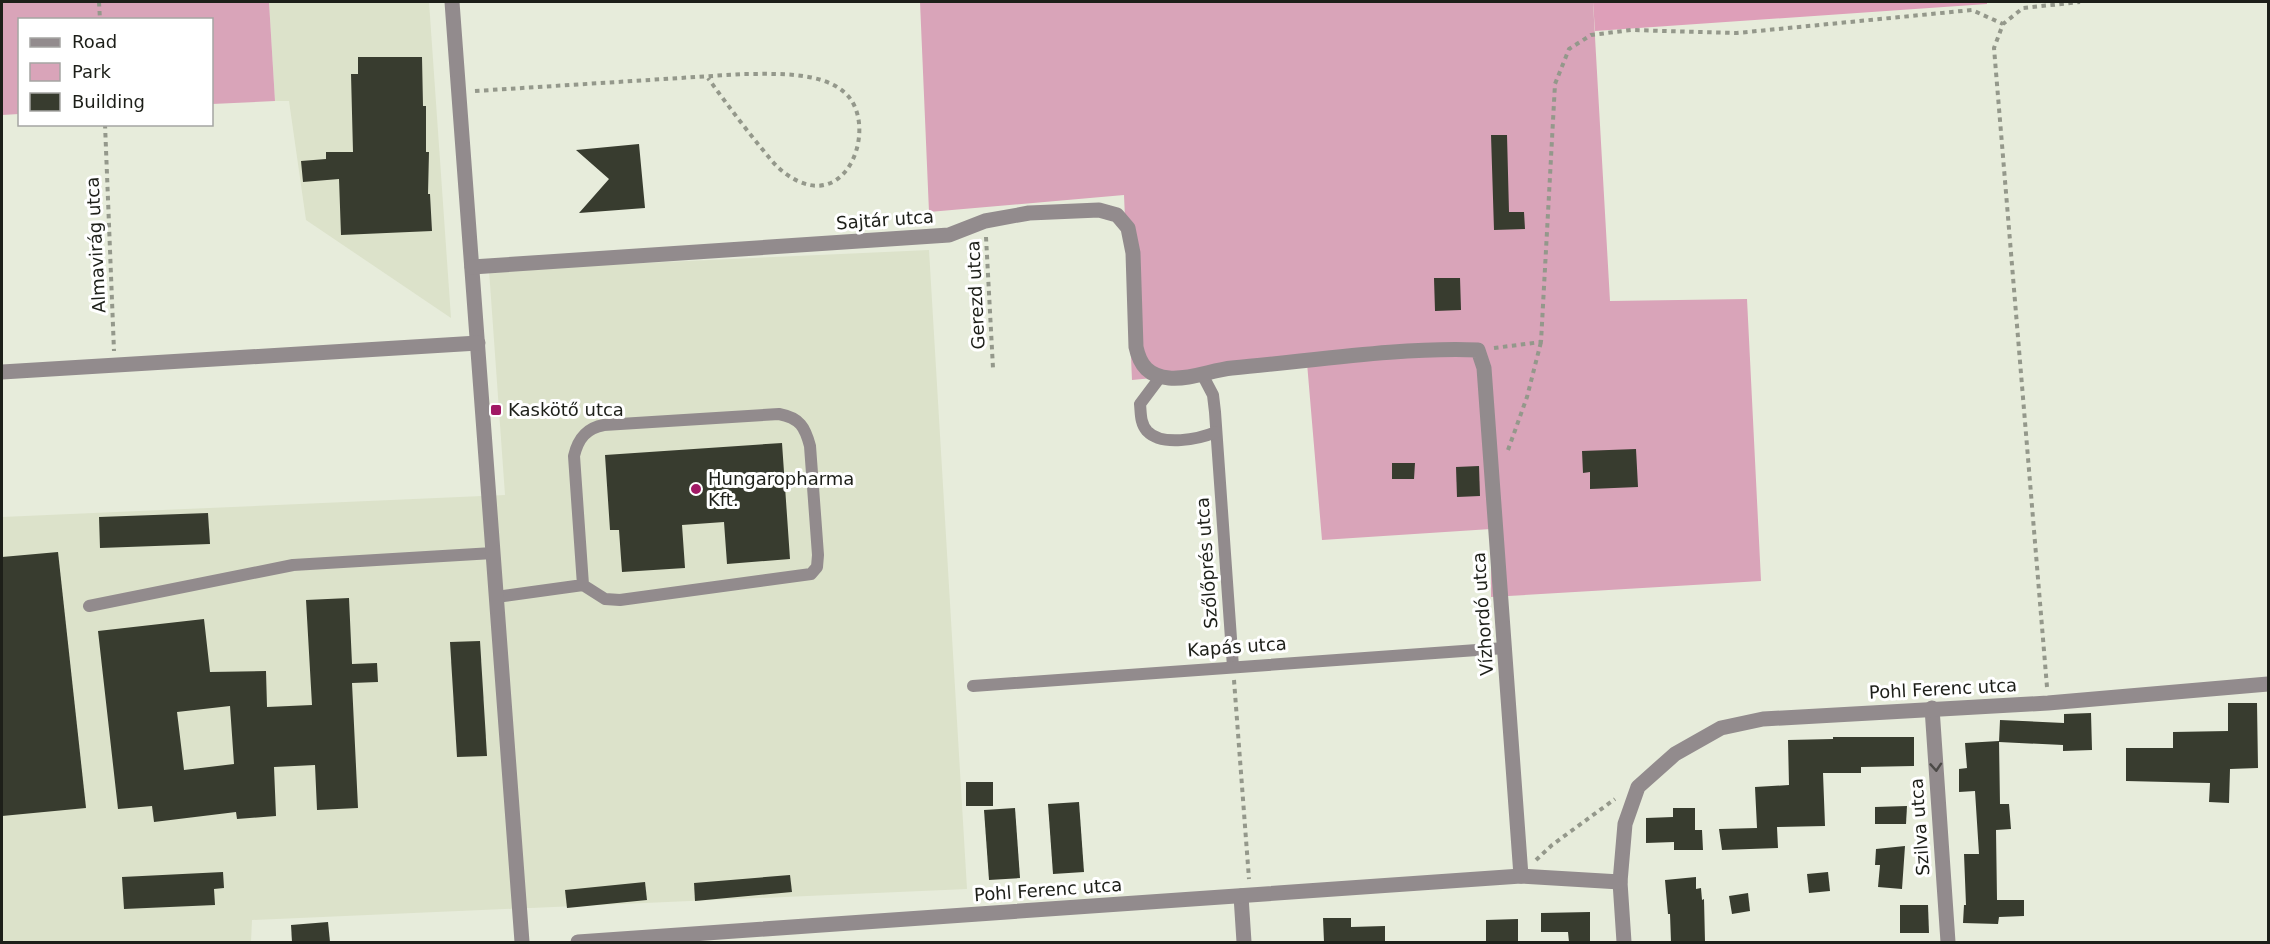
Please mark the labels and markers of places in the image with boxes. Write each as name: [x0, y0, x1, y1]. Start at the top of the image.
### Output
place label: Kaskötő utca: [508, 399, 624, 420]
marker: Kaskötő utca: [489, 403, 503, 417]
place label: Hungaropharma Kft.: [708, 468, 854, 510]
marker: Hungaropharma Kft.: [689, 482, 703, 496]

